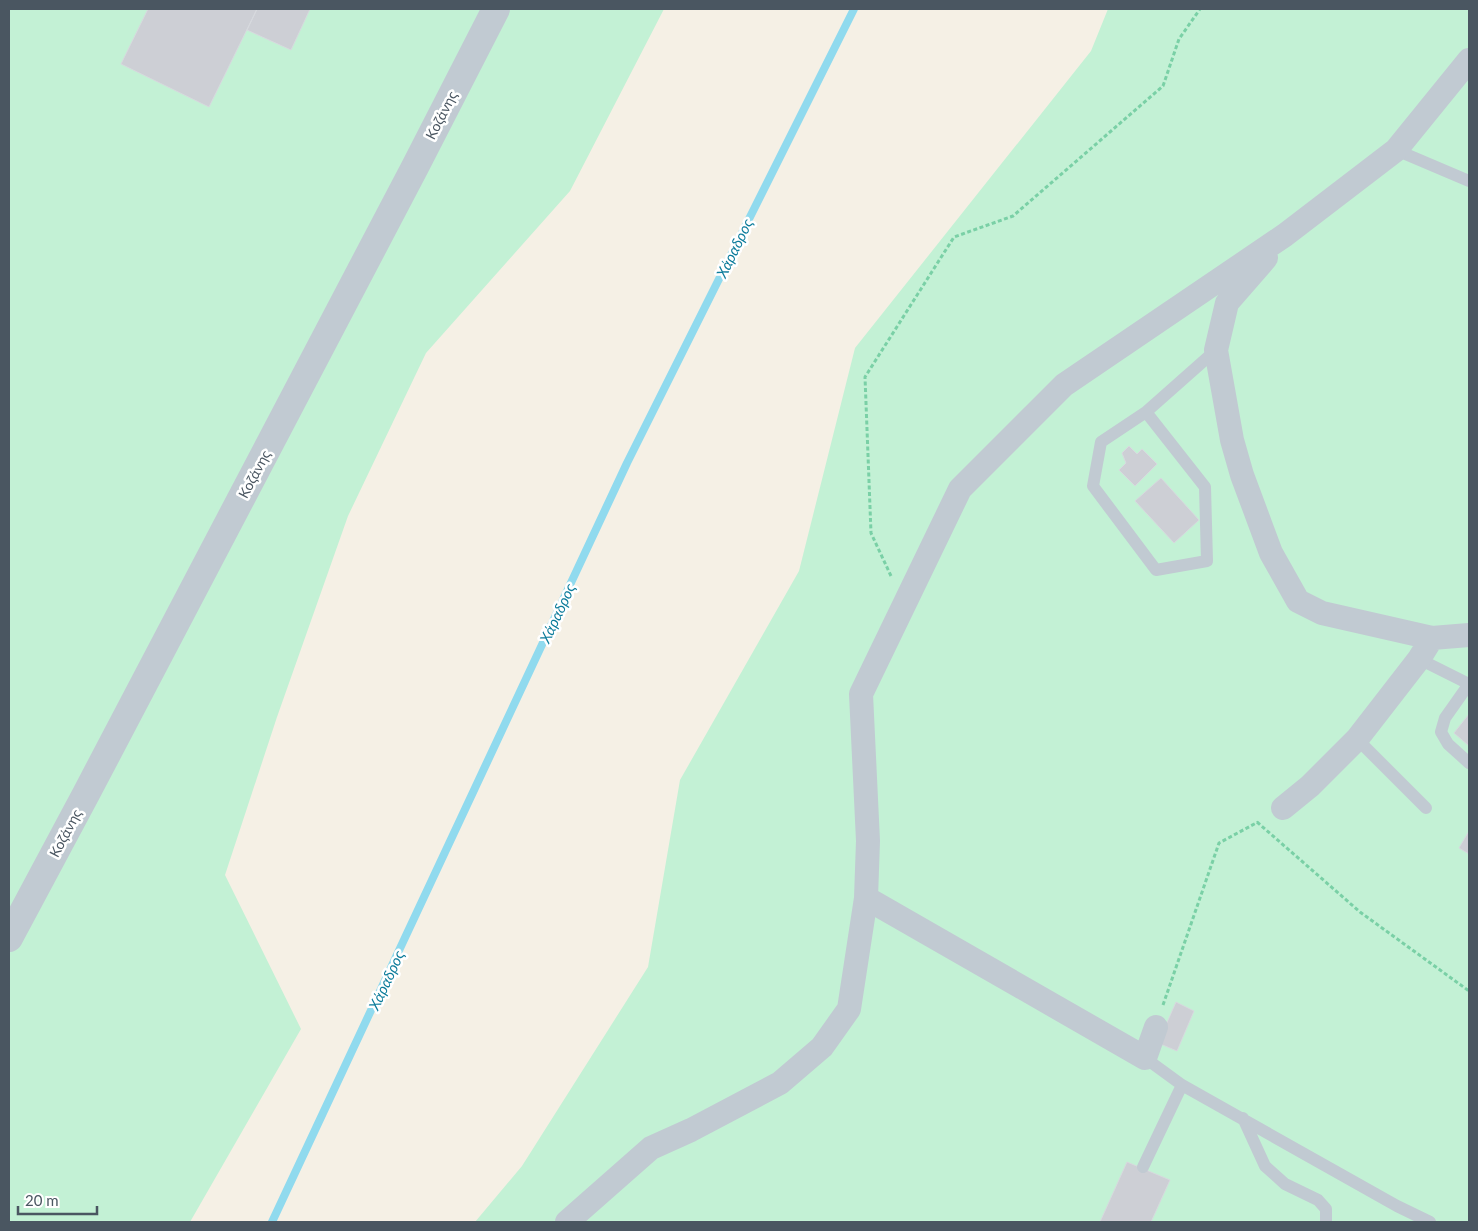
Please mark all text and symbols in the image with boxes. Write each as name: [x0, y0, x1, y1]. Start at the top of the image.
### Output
street label: Κοζάνης: [422, 88, 461, 142]
water label: Χάραδρος: [712, 215, 756, 281]
street label: Κοζάνης: [234, 447, 274, 501]
water label: Χάραδρος: [535, 580, 579, 646]
street label: Κοζάνης: [45, 806, 85, 860]
water label: Χάραδρος: [364, 947, 408, 1013]
scale bar: [18, 1184, 96, 1216]
text: 20 m: [25, 1191, 59, 1209]

